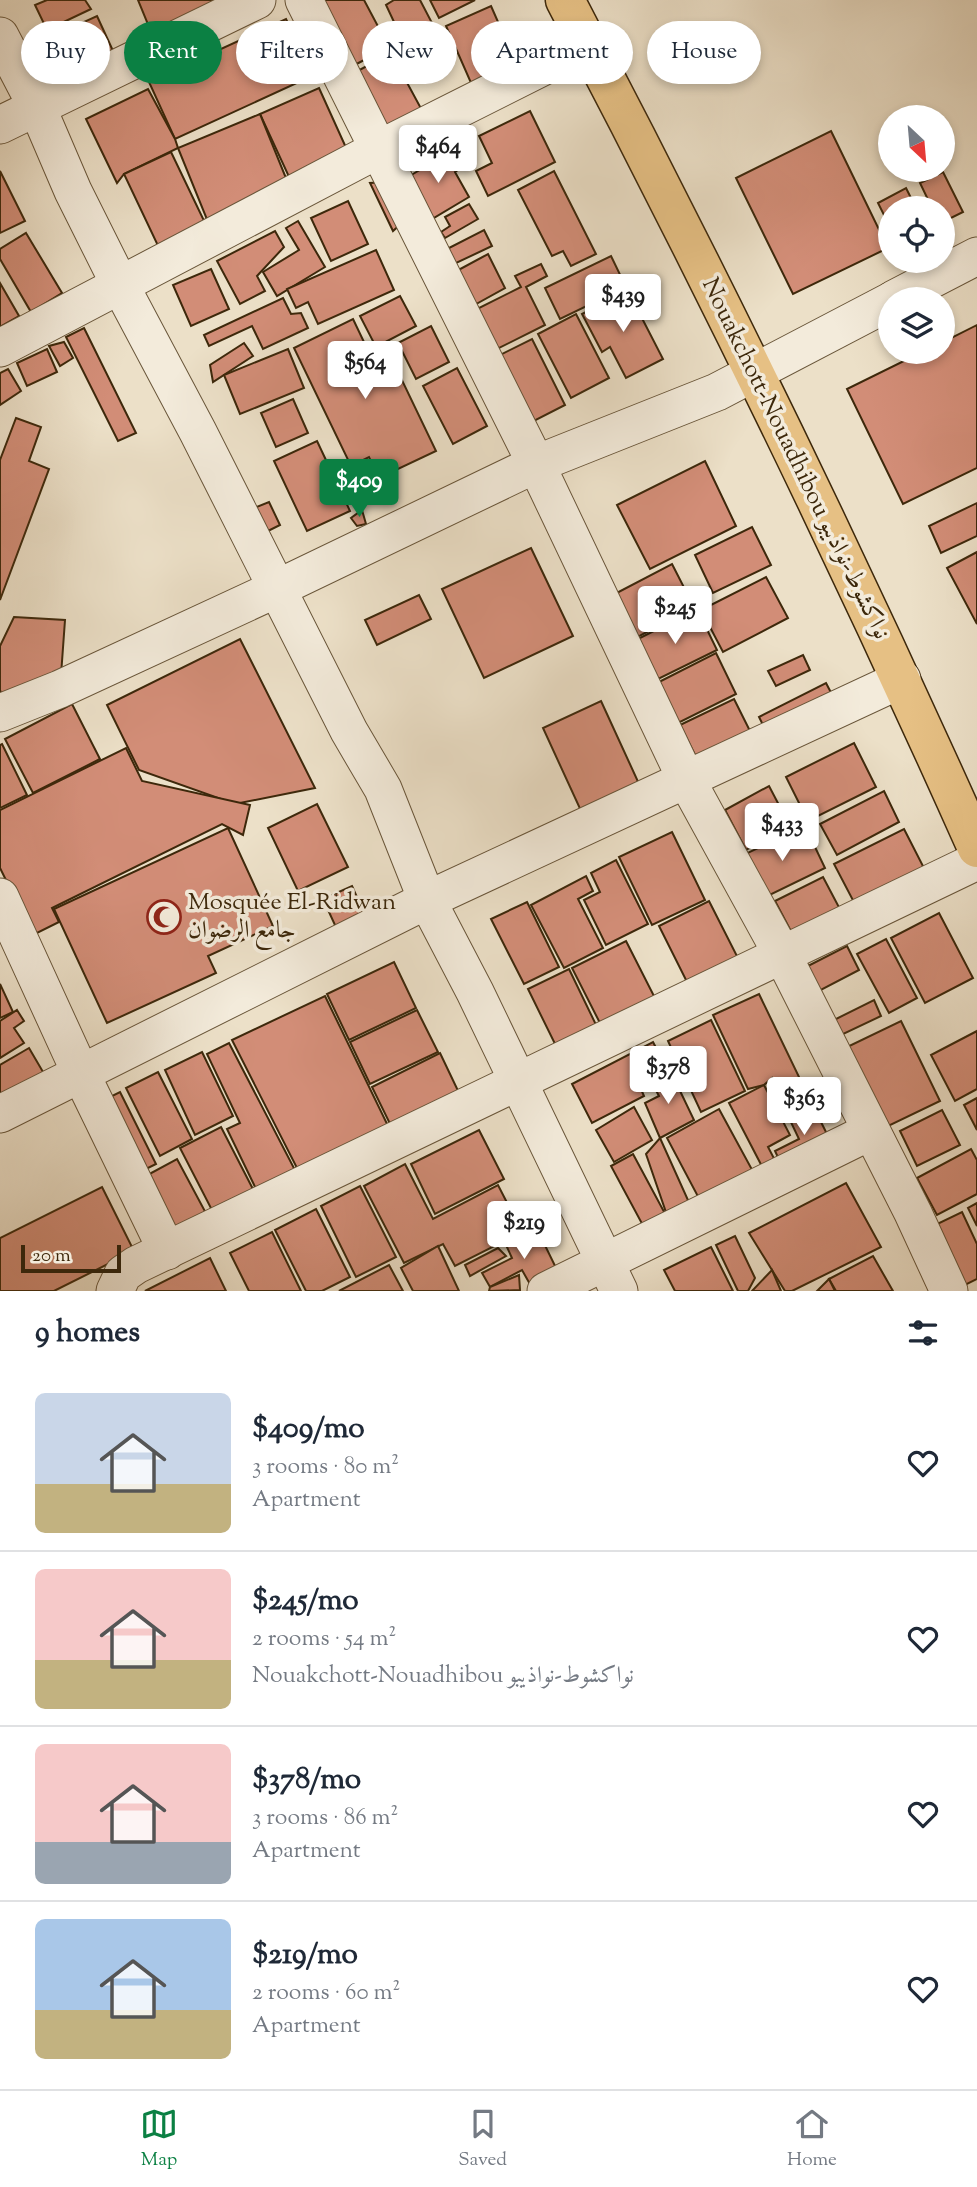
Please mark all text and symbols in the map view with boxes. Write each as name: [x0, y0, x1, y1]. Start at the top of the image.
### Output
chip: Buy: [21, 21, 110, 84]
chip: Rent: [124, 21, 222, 84]
chip: Filters: [236, 21, 348, 84]
chip: New: [362, 21, 457, 84]
chip: Apartment: [471, 21, 633, 84]
chip: House: [647, 21, 761, 84]
north arrow: [878, 105, 956, 182]
map controls: [878, 105, 955, 364]
pin: $464: [397, 125, 479, 185]
text: $464: [415, 131, 461, 164]
button: locate: [878, 196, 955, 273]
street label: Nouakchott-Nouadhibou نواكشوط-نواذيبو: [692, 273, 898, 645]
pin: $439: [582, 274, 664, 334]
text: $439: [601, 280, 645, 313]
button: layers: [878, 287, 955, 364]
pin: $564: [324, 342, 406, 401]
text: $564: [344, 347, 386, 380]
pin: $409: [318, 460, 400, 519]
text: $409: [336, 465, 383, 498]
pin: $245: [634, 586, 716, 646]
text: $245: [654, 592, 696, 625]
pin: $433: [741, 804, 823, 863]
text: $433: [761, 809, 803, 842]
place label: Mosquée El-Ridwan جامع الرضوان: [188, 886, 396, 951]
mosque icon: Mosquée El-Ridwan جامع الرضوان: [145, 898, 183, 936]
pin: $378: [627, 1046, 709, 1106]
text: $378: [646, 1052, 690, 1085]
pin: $363: [763, 1078, 845, 1137]
text: $363: [783, 1083, 825, 1116]
pin: $219: [483, 1202, 565, 1261]
text: $219: [503, 1207, 545, 1240]
scale bar: [21, 1242, 121, 1274]
text: 20 m: [32, 1243, 71, 1270]
text: 9 homes: [35, 1312, 140, 1355]
icon: filters: [904, 1314, 942, 1352]
text: $409/mo: [252, 1408, 365, 1451]
icon: home: [91, 1421, 175, 1505]
icon: heart: [904, 1444, 942, 1482]
text: 3 rooms · 80 m²: [252, 1451, 399, 1484]
text: Apartment: [252, 1484, 361, 1517]
text: $245/mo: [252, 1580, 359, 1623]
icon: home: [91, 1597, 175, 1681]
icon: heart: [904, 1620, 942, 1658]
text: 2 rooms · 54 m²: [252, 1623, 396, 1656]
text: Nouakchott-Nouadhibou نواكشوط-نواذيبو: [252, 1660, 634, 1693]
text: $378/mo: [252, 1759, 361, 1802]
icon: home: [91, 1772, 175, 1856]
icon: heart: [904, 1795, 942, 1833]
text: 3 rooms · 86 m²: [252, 1802, 398, 1835]
text: Apartment: [252, 1835, 361, 1868]
text: $219/mo: [252, 1934, 358, 1977]
icon: home: [91, 1947, 175, 2031]
icon: heart: [904, 1970, 942, 2008]
text: 2 rooms · 60 m²: [252, 1977, 400, 2010]
text: Apartment: [252, 2010, 361, 2043]
tab: Map: [140, 2105, 178, 2174]
tab: Saved: [458, 2105, 507, 2174]
tab: Home: [787, 2105, 837, 2174]

